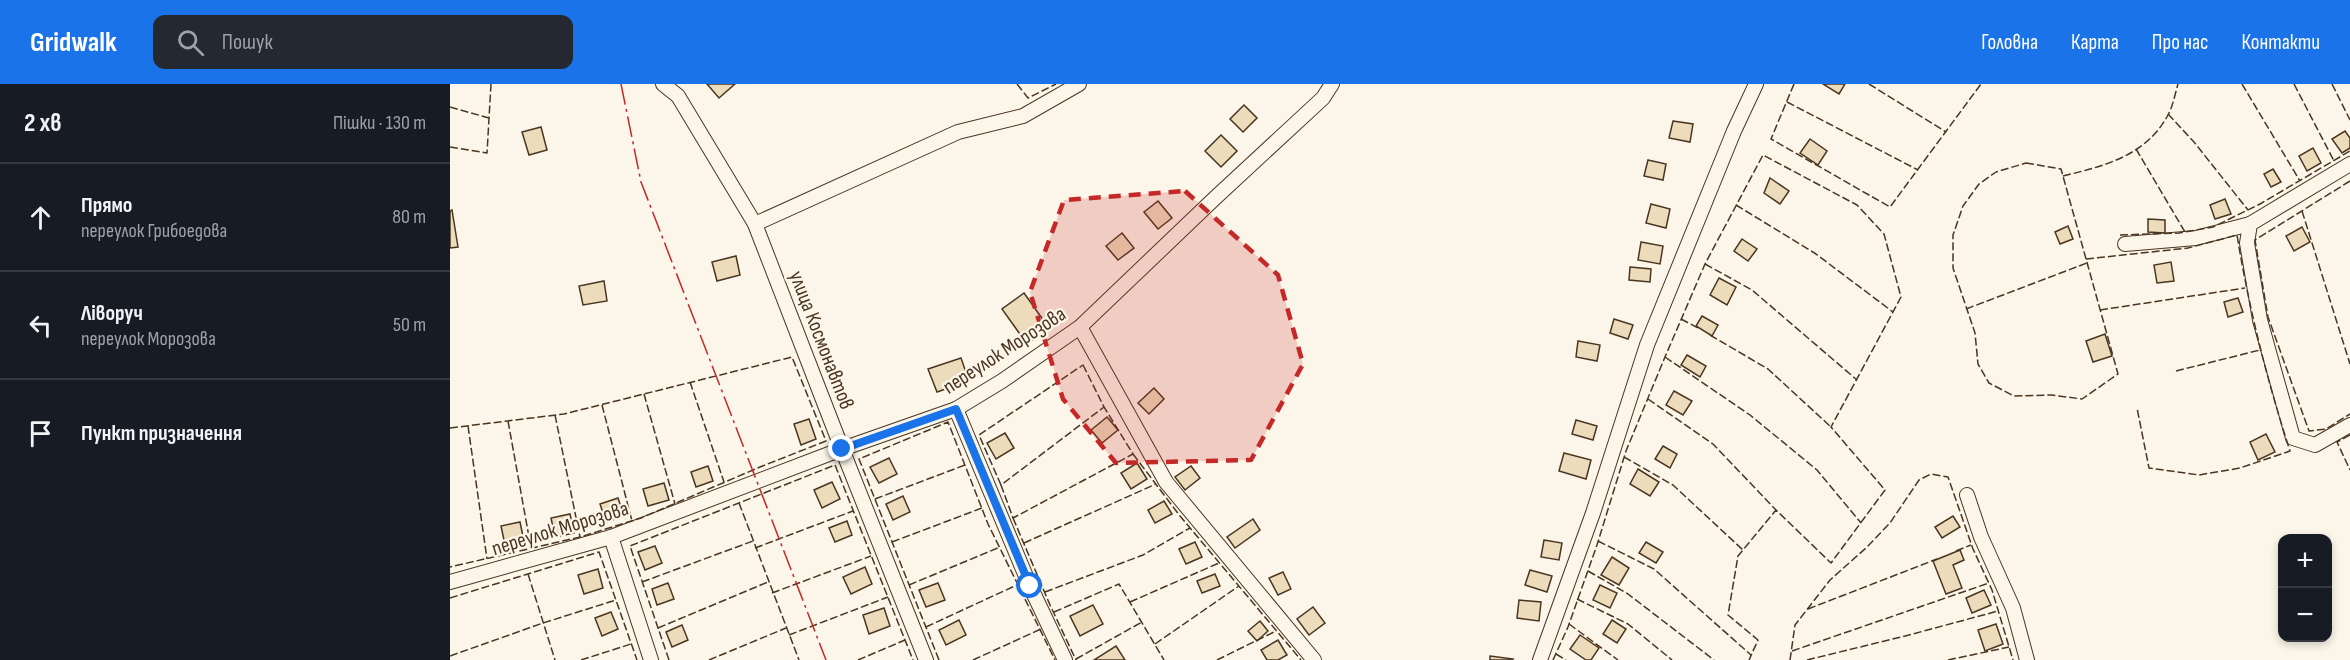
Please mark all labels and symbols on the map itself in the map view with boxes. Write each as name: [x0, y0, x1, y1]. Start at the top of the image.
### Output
street label: улица Космонавтов: [784, 267, 859, 413]
street label: переулок Морозова: [938, 301, 1070, 399]
route end: [828, 435, 854, 461]
street label: переулок Морозова: [489, 496, 632, 561]
route start: [1016, 572, 1042, 598]

